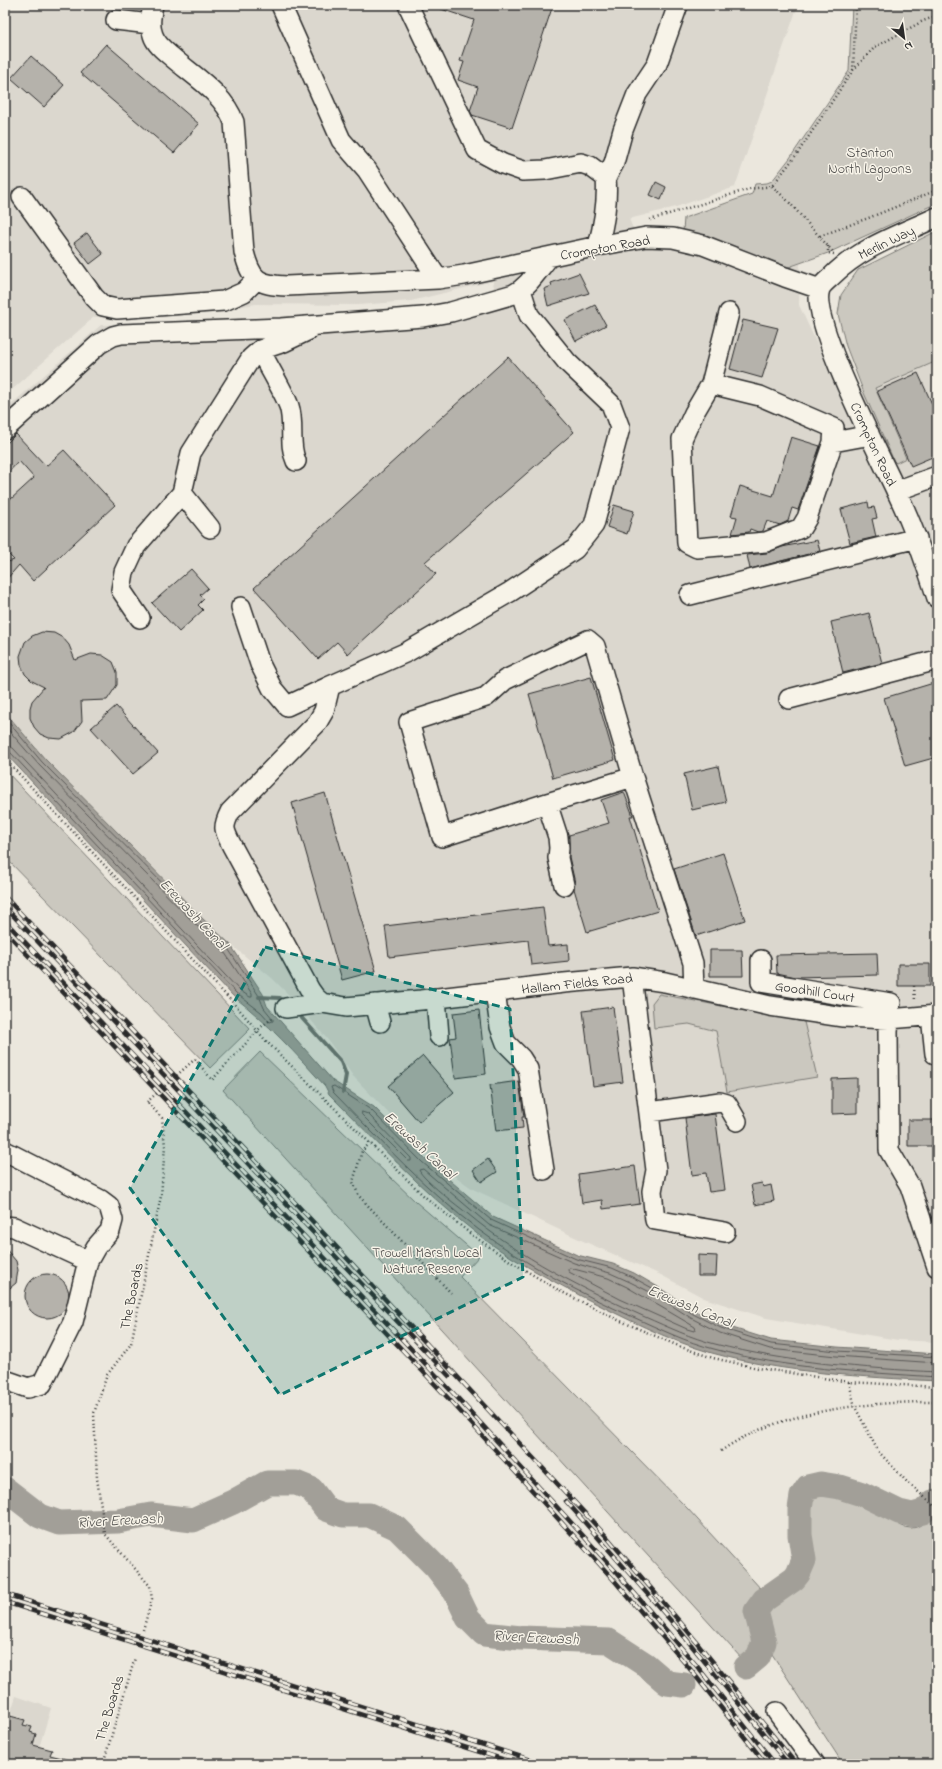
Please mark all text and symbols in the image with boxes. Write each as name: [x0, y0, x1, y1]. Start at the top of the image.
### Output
north arrow: [884, 18, 924, 58]
text: N: [901, 37, 915, 55]
park label: Stanton North Lagoons: [828, 143, 912, 181]
street label: Merlin Way: [855, 221, 919, 267]
street label: Crompton Road: [559, 230, 652, 267]
street label: Crompton Road: [844, 399, 901, 490]
water label: Erewash Canal: [154, 874, 234, 957]
street label: Hallam Fields Road: [521, 968, 634, 1001]
street label: Goodhill Court: [773, 976, 856, 1009]
water label: Erewash Canal: [378, 1107, 462, 1187]
park label: Trowell Marsh Local Nature Reserve: [372, 1243, 482, 1280]
street label: The Boards: [115, 1261, 150, 1332]
water label: Erewash Canal: [644, 1280, 739, 1335]
water label: River Erewash: [77, 1508, 164, 1534]
water label: River Erewash: [493, 1625, 580, 1651]
street label: The Boards: [90, 1673, 130, 1744]

